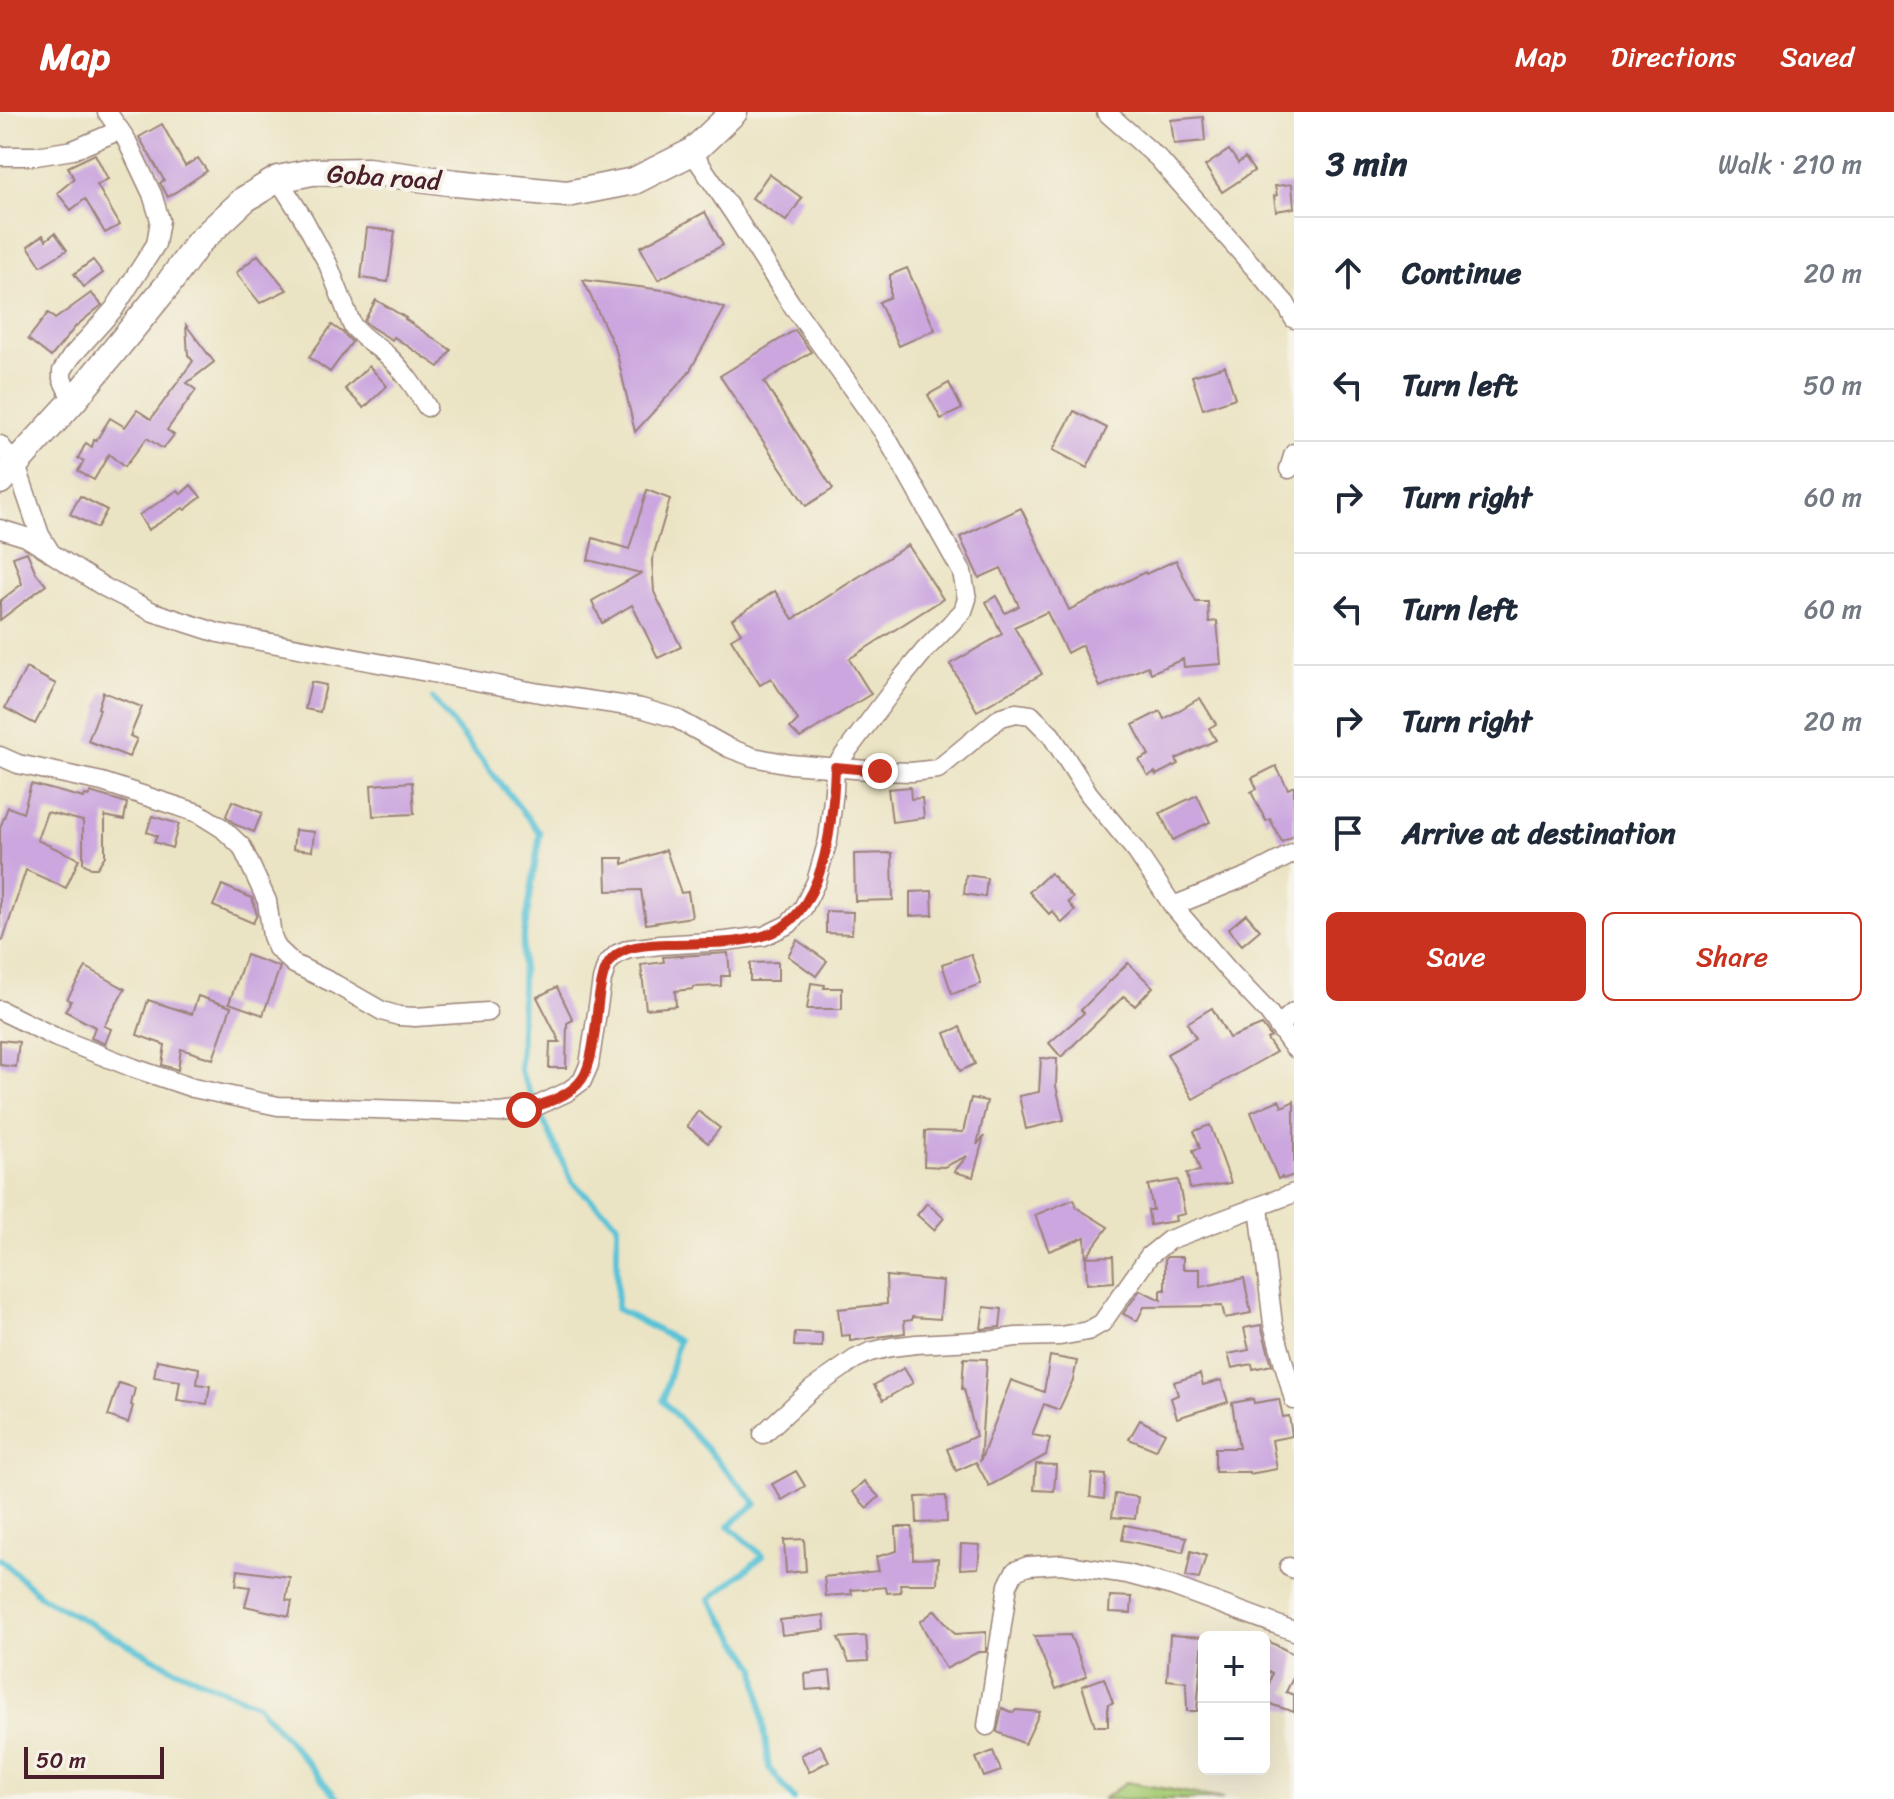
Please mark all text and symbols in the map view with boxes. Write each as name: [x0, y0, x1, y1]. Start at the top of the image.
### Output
text: Map: [40, 23, 110, 90]
text: Map: [1515, 32, 1567, 81]
text: Directions: [1611, 32, 1736, 81]
text: Saved: [1780, 32, 1854, 81]
text: 3 min: [1326, 134, 1407, 194]
text: Walk · 210 m: [1718, 141, 1862, 187]
street label: Goba road: [326, 150, 445, 204]
text: Continue: [1402, 246, 1521, 300]
text: 20 m: [1804, 250, 1862, 296]
icon: ahead: [1326, 251, 1370, 295]
text: Turn left: [1402, 358, 1518, 412]
text: 50 m: [1803, 362, 1862, 408]
icon: left: [1326, 363, 1370, 407]
text: Turn right: [1402, 470, 1532, 524]
text: 60 m: [1804, 474, 1862, 520]
icon: right: [1326, 475, 1370, 519]
text: Turn left: [1402, 582, 1518, 636]
text: 60 m: [1804, 586, 1862, 632]
icon: left: [1326, 587, 1370, 631]
text: Turn right: [1402, 694, 1532, 748]
text: 20 m: [1804, 698, 1862, 744]
icon: right: [1326, 699, 1370, 743]
route end: [862, 753, 898, 789]
text: Arrive at destination: [1402, 806, 1676, 860]
icon: arrive: [1326, 811, 1370, 855]
button: Save: [1326, 912, 1586, 1001]
button: Share: [1602, 912, 1862, 1001]
route start: [506, 1092, 542, 1128]
map controls: [1198, 1631, 1270, 1775]
button: +: [1198, 1631, 1270, 1703]
button: −: [1198, 1703, 1270, 1775]
text: 50 m: [36, 1741, 86, 1780]
scale bar: [24, 1743, 164, 1779]

